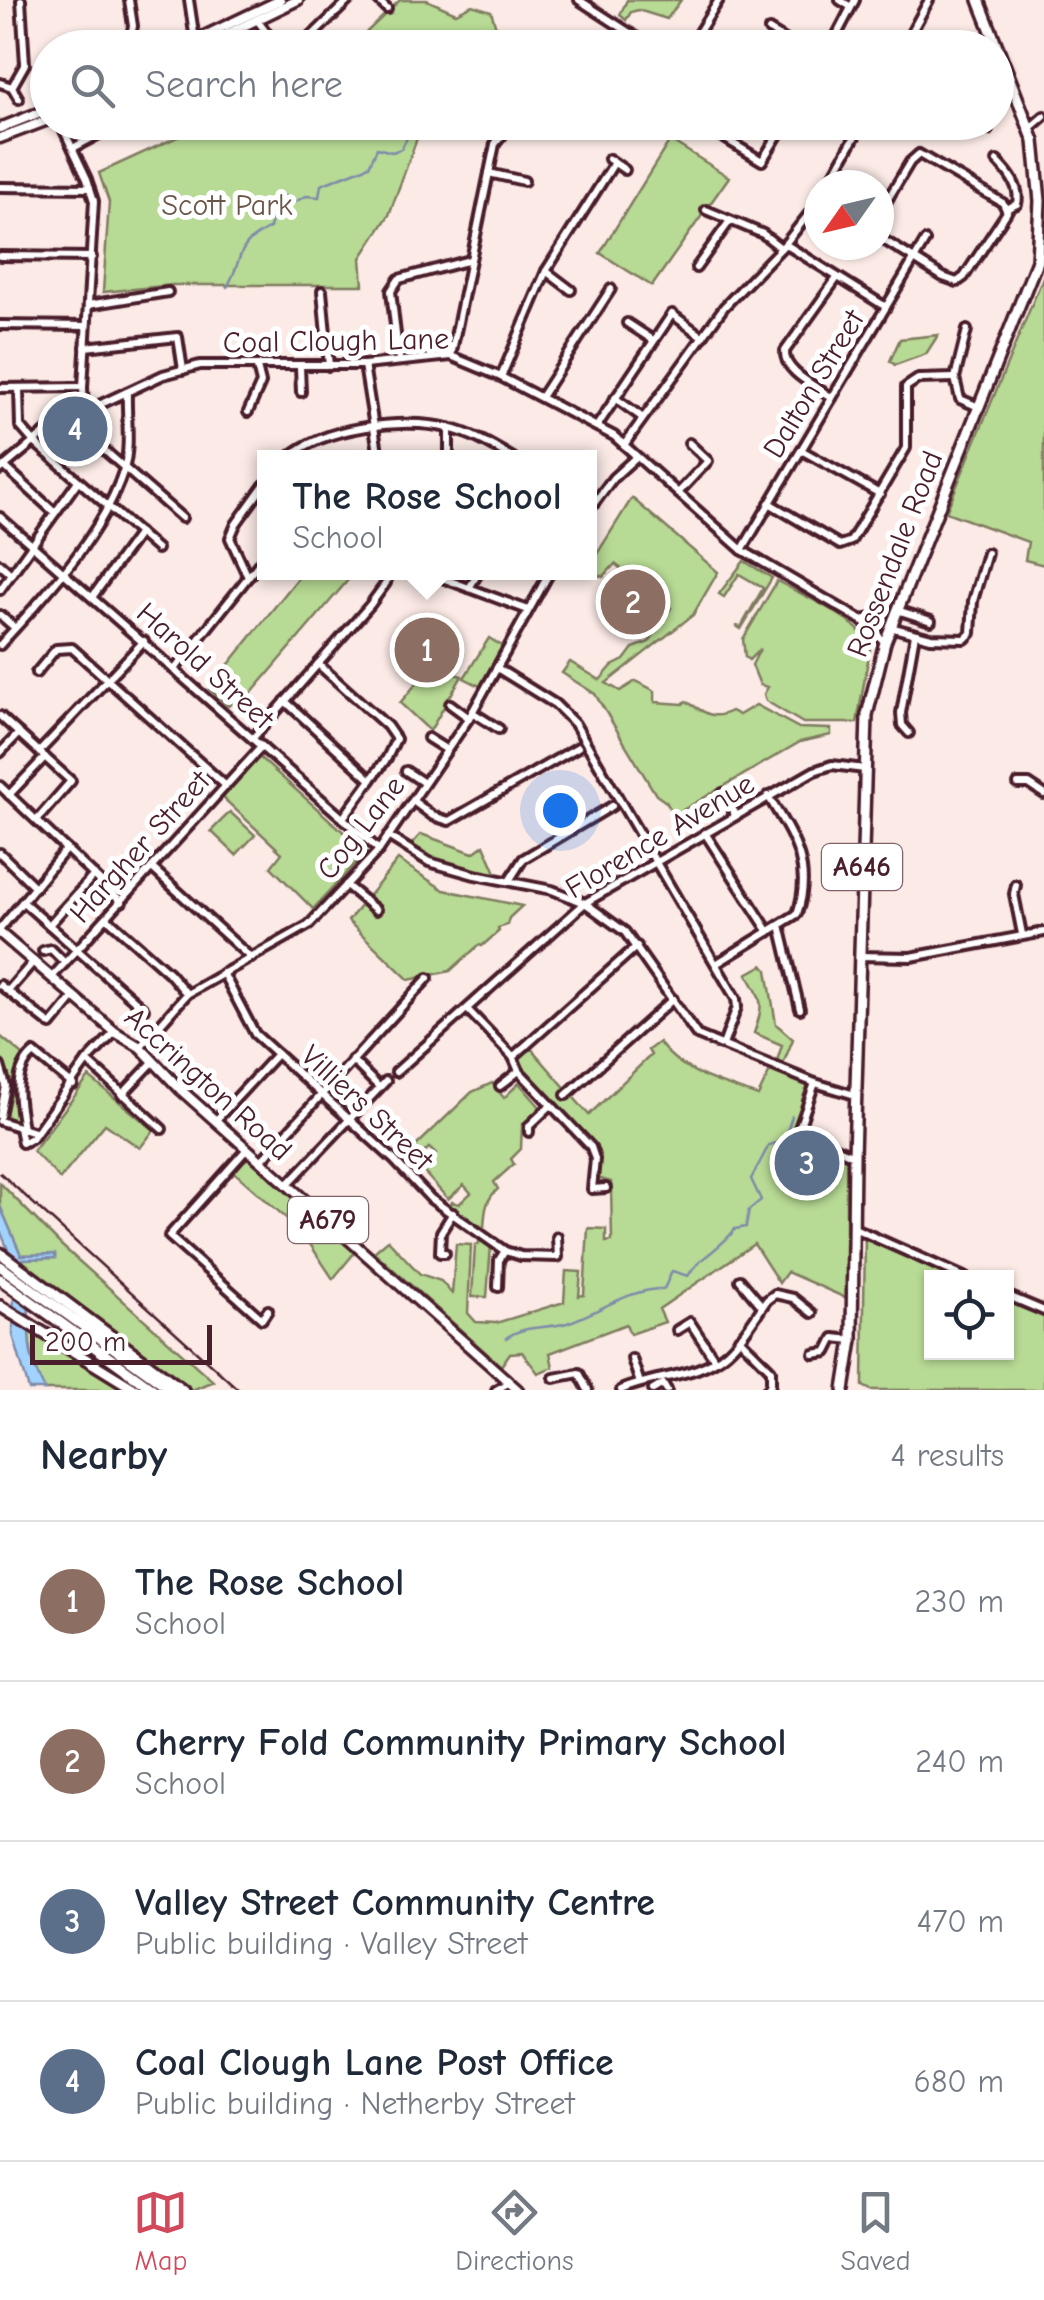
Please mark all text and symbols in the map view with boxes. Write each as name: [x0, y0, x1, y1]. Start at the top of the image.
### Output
search box: [30, 30, 1014, 140]
icon: search: [65, 58, 120, 113]
text: Search here: [145, 63, 343, 107]
north arrow: [804, 170, 894, 260]
park label: Scott Park: [161, 188, 293, 223]
street label: Dalton Street: [756, 303, 873, 464]
street label: Coal Clough Lane: [223, 322, 449, 360]
pin: 4: [42, 392, 108, 466]
street label: Rossendale Road: [840, 446, 950, 662]
popup: [257, 450, 597, 580]
text: The Rose School: [292, 475, 562, 519]
text: School: [292, 519, 383, 556]
pin: 2: [600, 564, 666, 640]
street label: Harold Street: [129, 595, 282, 738]
pin: 1: [394, 612, 460, 688]
street label: Hargher Street: [63, 763, 218, 930]
street label: Florence Avenue: [559, 766, 761, 906]
street label: Cog Lane: [310, 769, 412, 887]
your location: [535, 785, 586, 836]
road number: A646: [822, 844, 902, 890]
street label: Accrington Road: [117, 1000, 299, 1168]
street label: Villiers Street: [294, 1038, 441, 1179]
pin: 3: [774, 1126, 840, 1200]
road number: A679: [288, 1197, 368, 1243]
map controls: [924, 1270, 1014, 1360]
button: locate: [924, 1270, 1014, 1360]
scale bar: [30, 1320, 212, 1364]
text: 200 m: [45, 1326, 126, 1358]
text: Nearby: [40, 1431, 167, 1480]
text: 4 results: [891, 1437, 1004, 1474]
text: The Rose School: [135, 1561, 404, 1605]
text: 1: [66, 1583, 79, 1620]
text: 230 m: [914, 1583, 1004, 1620]
text: School: [135, 1605, 226, 1642]
text: Cherry Fold Community Primary School: [135, 1721, 786, 1765]
text: 2: [65, 1743, 80, 1780]
text: 240 m: [915, 1743, 1004, 1780]
text: School: [135, 1765, 226, 1802]
text: Valley Street Community Centre: [135, 1881, 655, 1925]
text: 3: [65, 1903, 80, 1940]
text: 470 m: [917, 1903, 1004, 1940]
text: Public building · Valley Street: [135, 1925, 527, 1962]
text: Coal Clough Lane Post Office: [135, 2041, 614, 2085]
text: 4: [65, 2063, 80, 2100]
text: 680 m: [914, 2063, 1004, 2100]
text: Public building · Netherby Street: [135, 2085, 575, 2122]
tab: Map: [133, 2185, 188, 2277]
tab: Directions: [455, 2185, 574, 2277]
tab: Saved: [841, 2185, 911, 2277]

